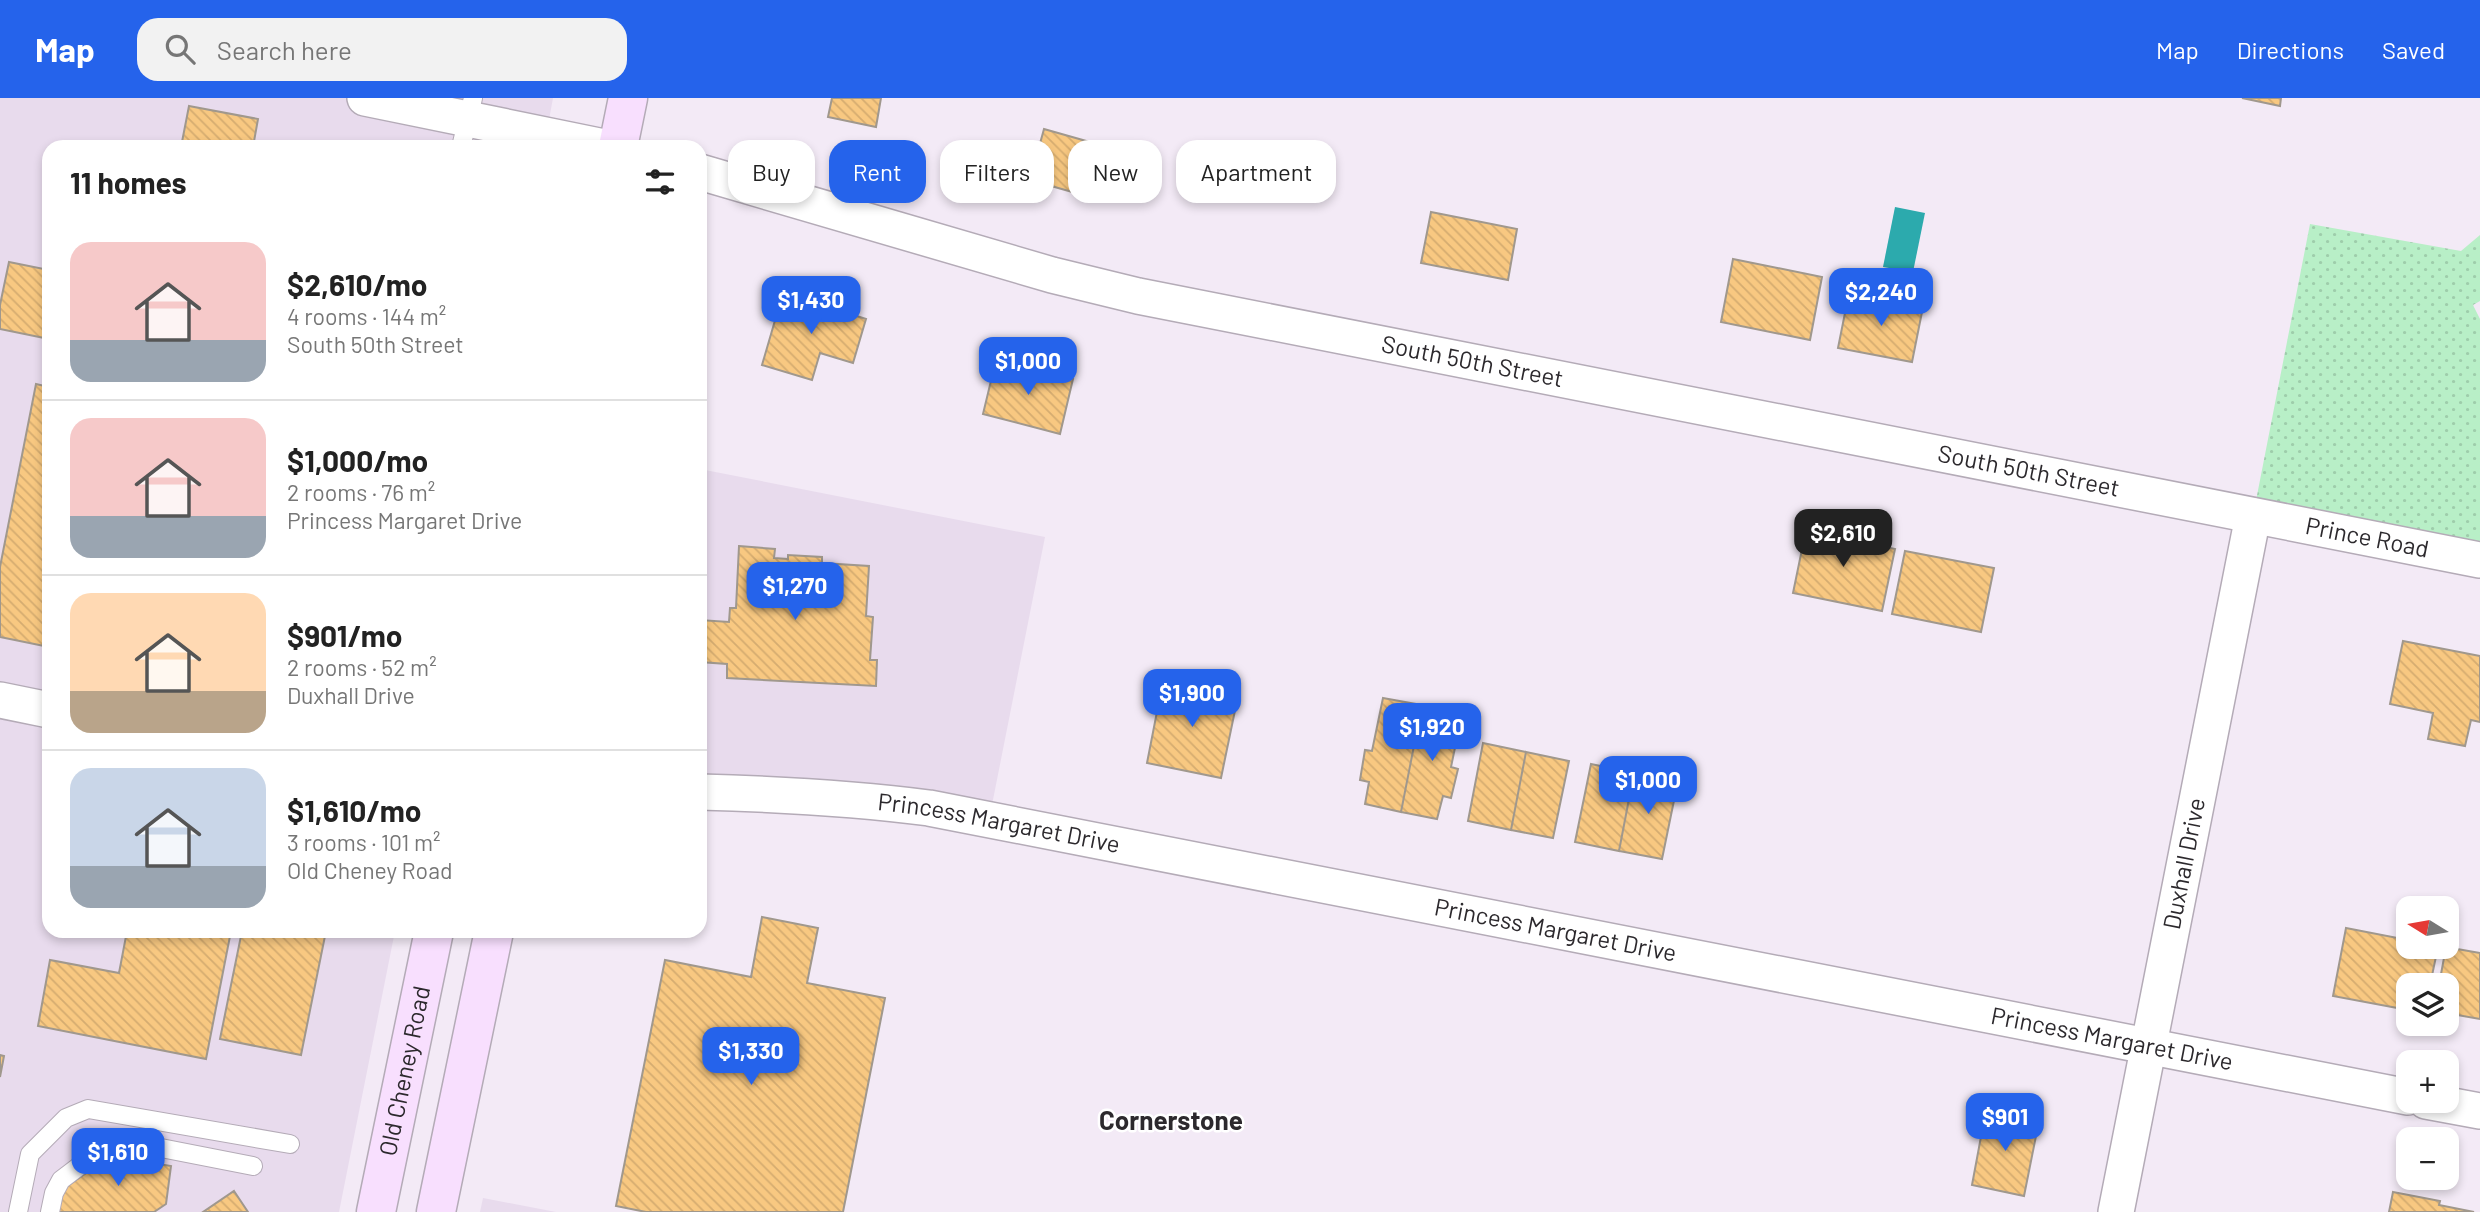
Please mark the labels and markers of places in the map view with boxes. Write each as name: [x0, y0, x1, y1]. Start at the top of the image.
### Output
pin: $2,240: [1824, 268, 1938, 328]
pin: $1,430: [754, 276, 868, 336]
pin: $1,000: [971, 338, 1085, 397]
pin: $2,610: [1786, 510, 1900, 569]
pin: $1,270: [738, 562, 852, 622]
pin: $1,900: [1135, 670, 1249, 729]
pin: $1,920: [1375, 704, 1489, 763]
pin: $1,000: [1591, 756, 1705, 816]
pin: $1,330: [694, 1028, 808, 1087]
pin: $901: [1964, 1094, 2046, 1153]
pin: $1,610: [61, 1128, 175, 1188]

